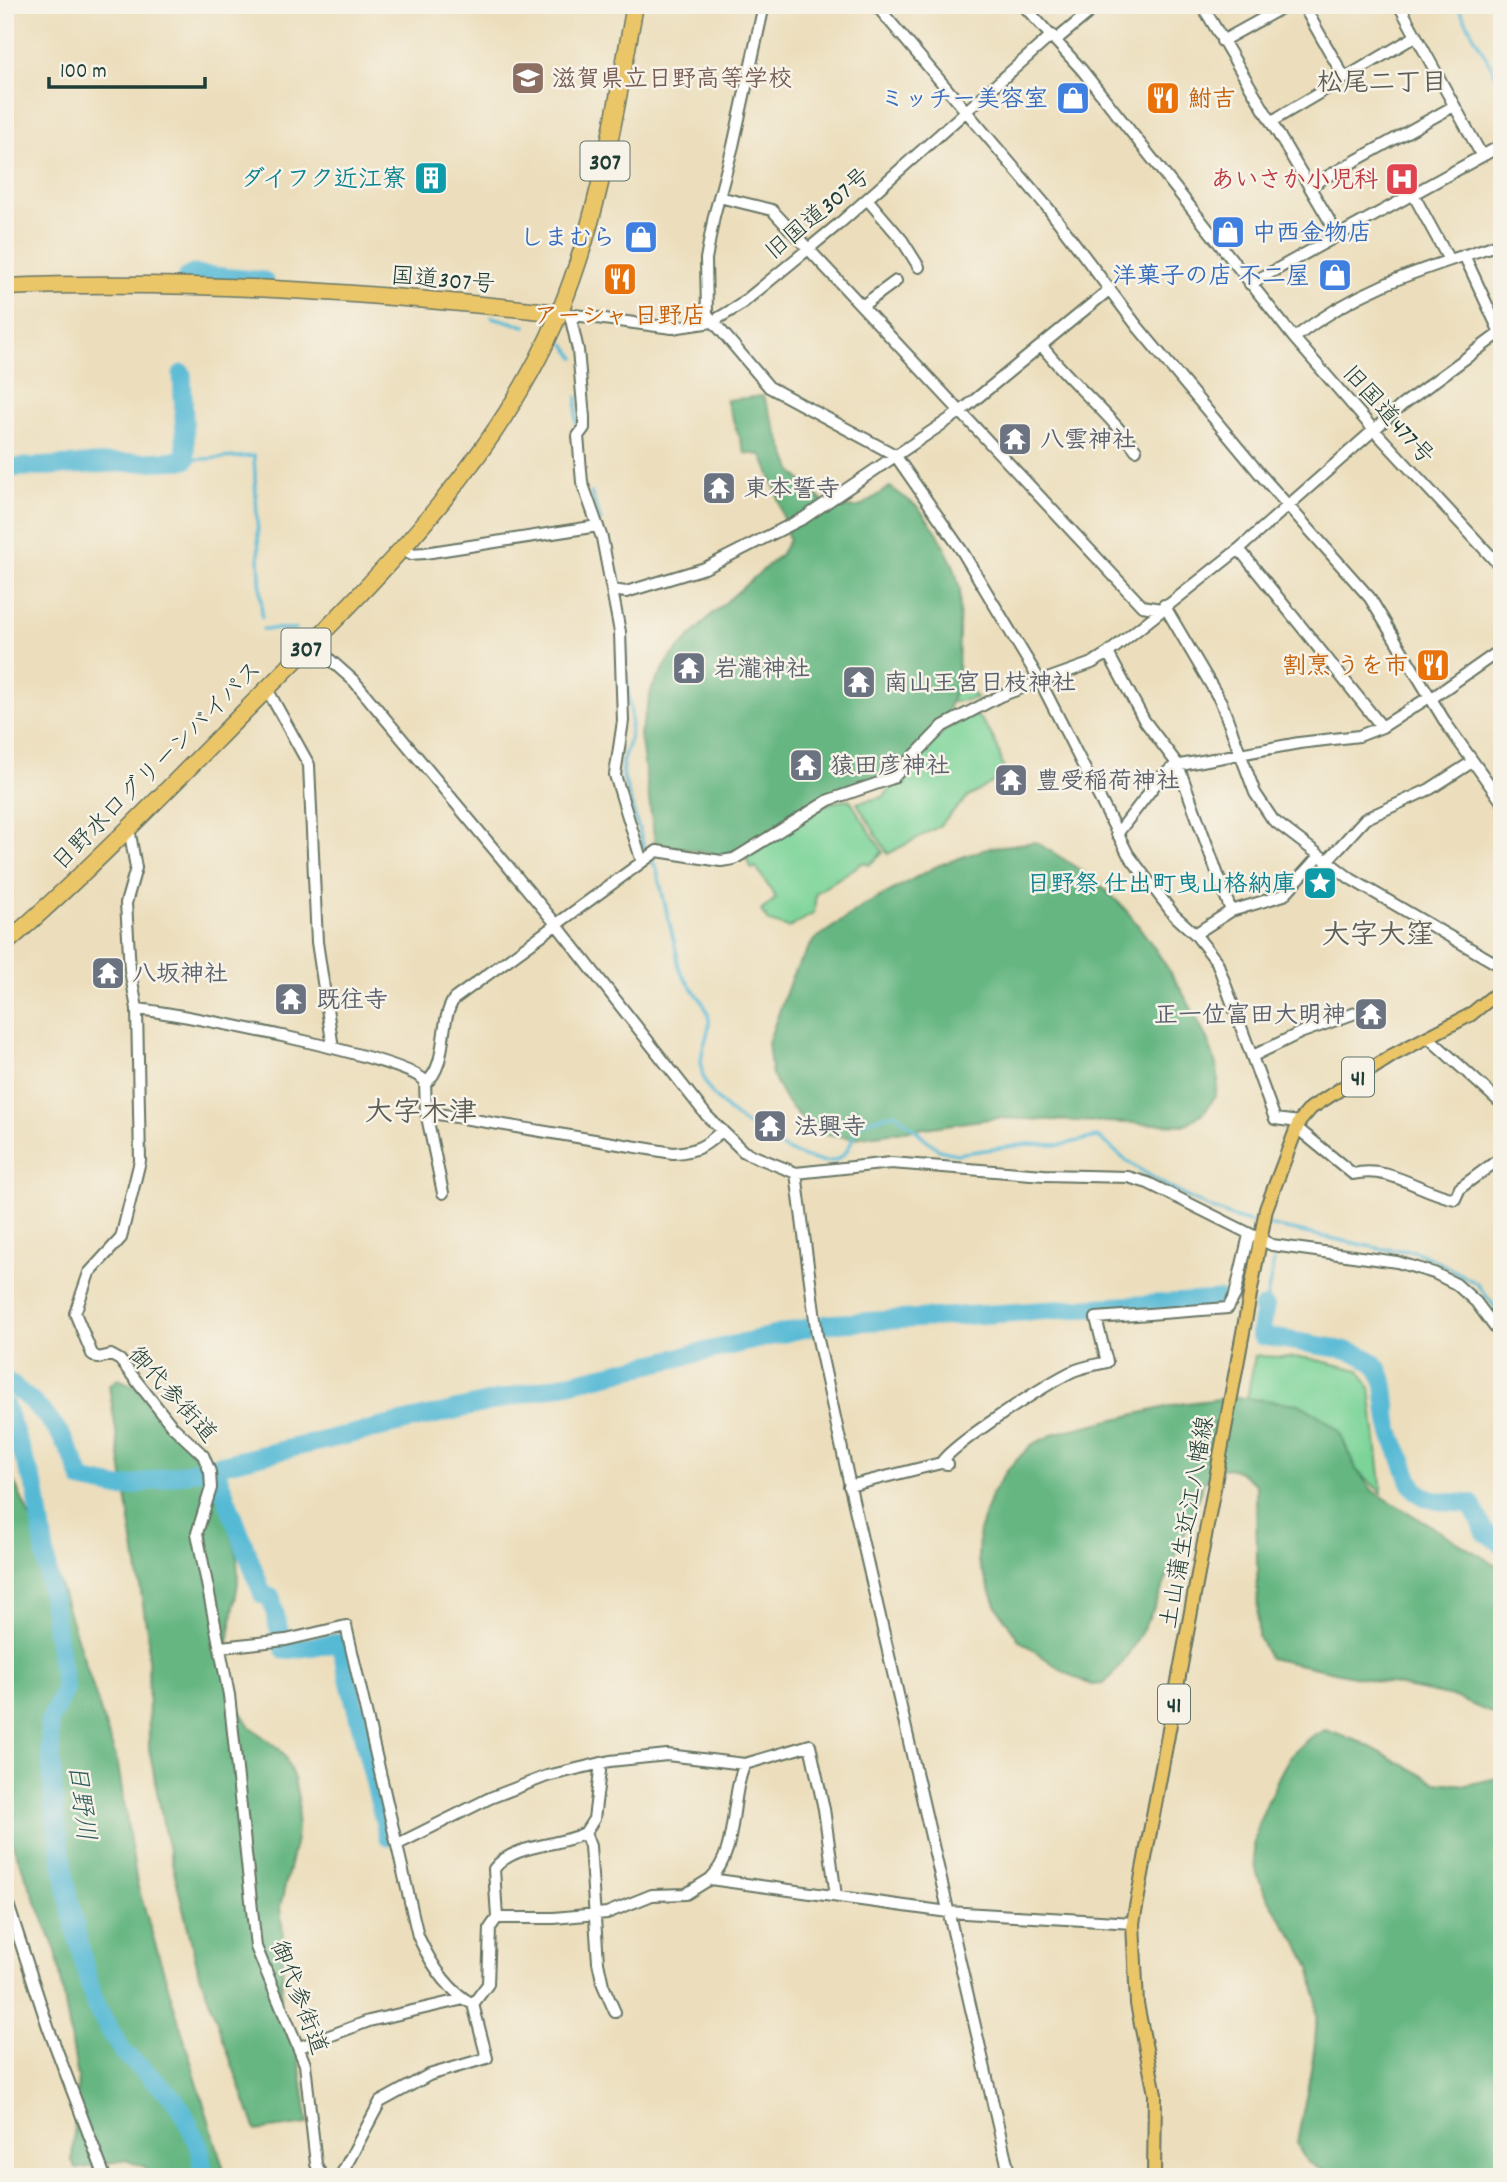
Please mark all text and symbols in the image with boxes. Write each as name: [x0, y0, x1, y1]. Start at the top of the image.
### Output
scale bar: [49, 46, 205, 90]
text: 100 m: [60, 58, 107, 88]
school or university icon: 滋賀県立日野高等学校: [509, 59, 547, 97]
place label: 滋賀県立日野高等学校: [552, 64, 792, 98]
district label: 松尾二丁目: [1317, 66, 1447, 103]
shop icon: ミッチー美容室: [1054, 79, 1092, 117]
restaurant icon: 鮒吉: [1144, 79, 1182, 117]
place label: ミッチー美容室: [880, 84, 1048, 118]
place label: 鮒吉: [1188, 84, 1236, 118]
road number: 307: [580, 142, 630, 180]
building icon: ダイフク近江寮: [412, 159, 450, 197]
hospital icon: あいさか小児科: [1383, 160, 1421, 198]
street label: 旧国道307号: [759, 161, 879, 270]
place label: ダイフク近江寮: [241, 164, 406, 198]
place label: あいさか小児科: [1210, 165, 1378, 199]
shop icon: 中西金物店: [1209, 213, 1247, 251]
shop icon: しまむら: [622, 218, 660, 256]
place label: 中西金物店: [1252, 218, 1372, 252]
place label: しまむら: [520, 223, 616, 257]
shop icon: 洋菓子の店 不二屋: [1316, 256, 1354, 294]
street label: 国道307号: [389, 260, 496, 303]
restaurant icon: アーシャ 日野店: [601, 260, 639, 298]
place label: 洋菓子の店 不二屋: [1113, 261, 1310, 295]
place label: アーシャ 日野店: [534, 301, 706, 335]
street label: 旧国道477号: [1333, 358, 1441, 474]
temple icon: 八雲神社: [996, 420, 1034, 458]
place label: 八雲神社: [1040, 425, 1136, 459]
temple icon: 東本誓寺: [700, 469, 738, 507]
place label: 東本誓寺: [744, 474, 840, 508]
road number: 307: [282, 628, 330, 668]
restaurant icon: 割烹 うを市: [1414, 646, 1452, 684]
temple icon: 岩瀧神社: [670, 649, 708, 687]
place label: 割烹 うを市: [1283, 651, 1408, 685]
street label: 日野水口グリーンバイパス: [45, 654, 271, 880]
place label: 岩瀧神社: [714, 654, 810, 688]
temple icon: 南山王宮日枝神社: [840, 663, 878, 701]
place label: 南山王宮日枝神社: [884, 668, 1076, 702]
temple icon: 猿田彦神社: [787, 746, 825, 784]
place label: 猿田彦神社: [830, 751, 950, 785]
temple icon: 豊受稲荷神社: [992, 761, 1030, 799]
place label: 豊受稲荷神社: [1036, 766, 1180, 800]
place icon: 日野祭 仕出町曳山格納庫: [1301, 864, 1339, 902]
place label: 日野祭 仕出町曳山格納庫: [1027, 869, 1296, 903]
district label: 大字大窪: [1322, 918, 1434, 958]
temple icon: 八坂神社: [89, 954, 127, 992]
place label: 八坂神社: [132, 959, 228, 993]
temple icon: 既往寺: [272, 980, 310, 1018]
place label: 既往寺: [316, 985, 388, 1019]
temple icon: 正一位富田大明神: [1352, 995, 1390, 1033]
place label: 正一位富田大明神: [1154, 1000, 1346, 1034]
road number: 41: [1342, 1058, 1374, 1096]
district label: 大字木津: [365, 1095, 477, 1135]
temple icon: 法興寺: [751, 1107, 789, 1145]
place label: 法興寺: [794, 1112, 866, 1146]
street label: 御代参街道: [118, 1340, 224, 1452]
street label: 土山蒲生近江八幡線: [1153, 1413, 1224, 1632]
road number: 41: [1158, 1684, 1190, 1723]
water label: 日野川: [56, 1761, 103, 1843]
street label: 御代参街道: [260, 1936, 335, 2060]

